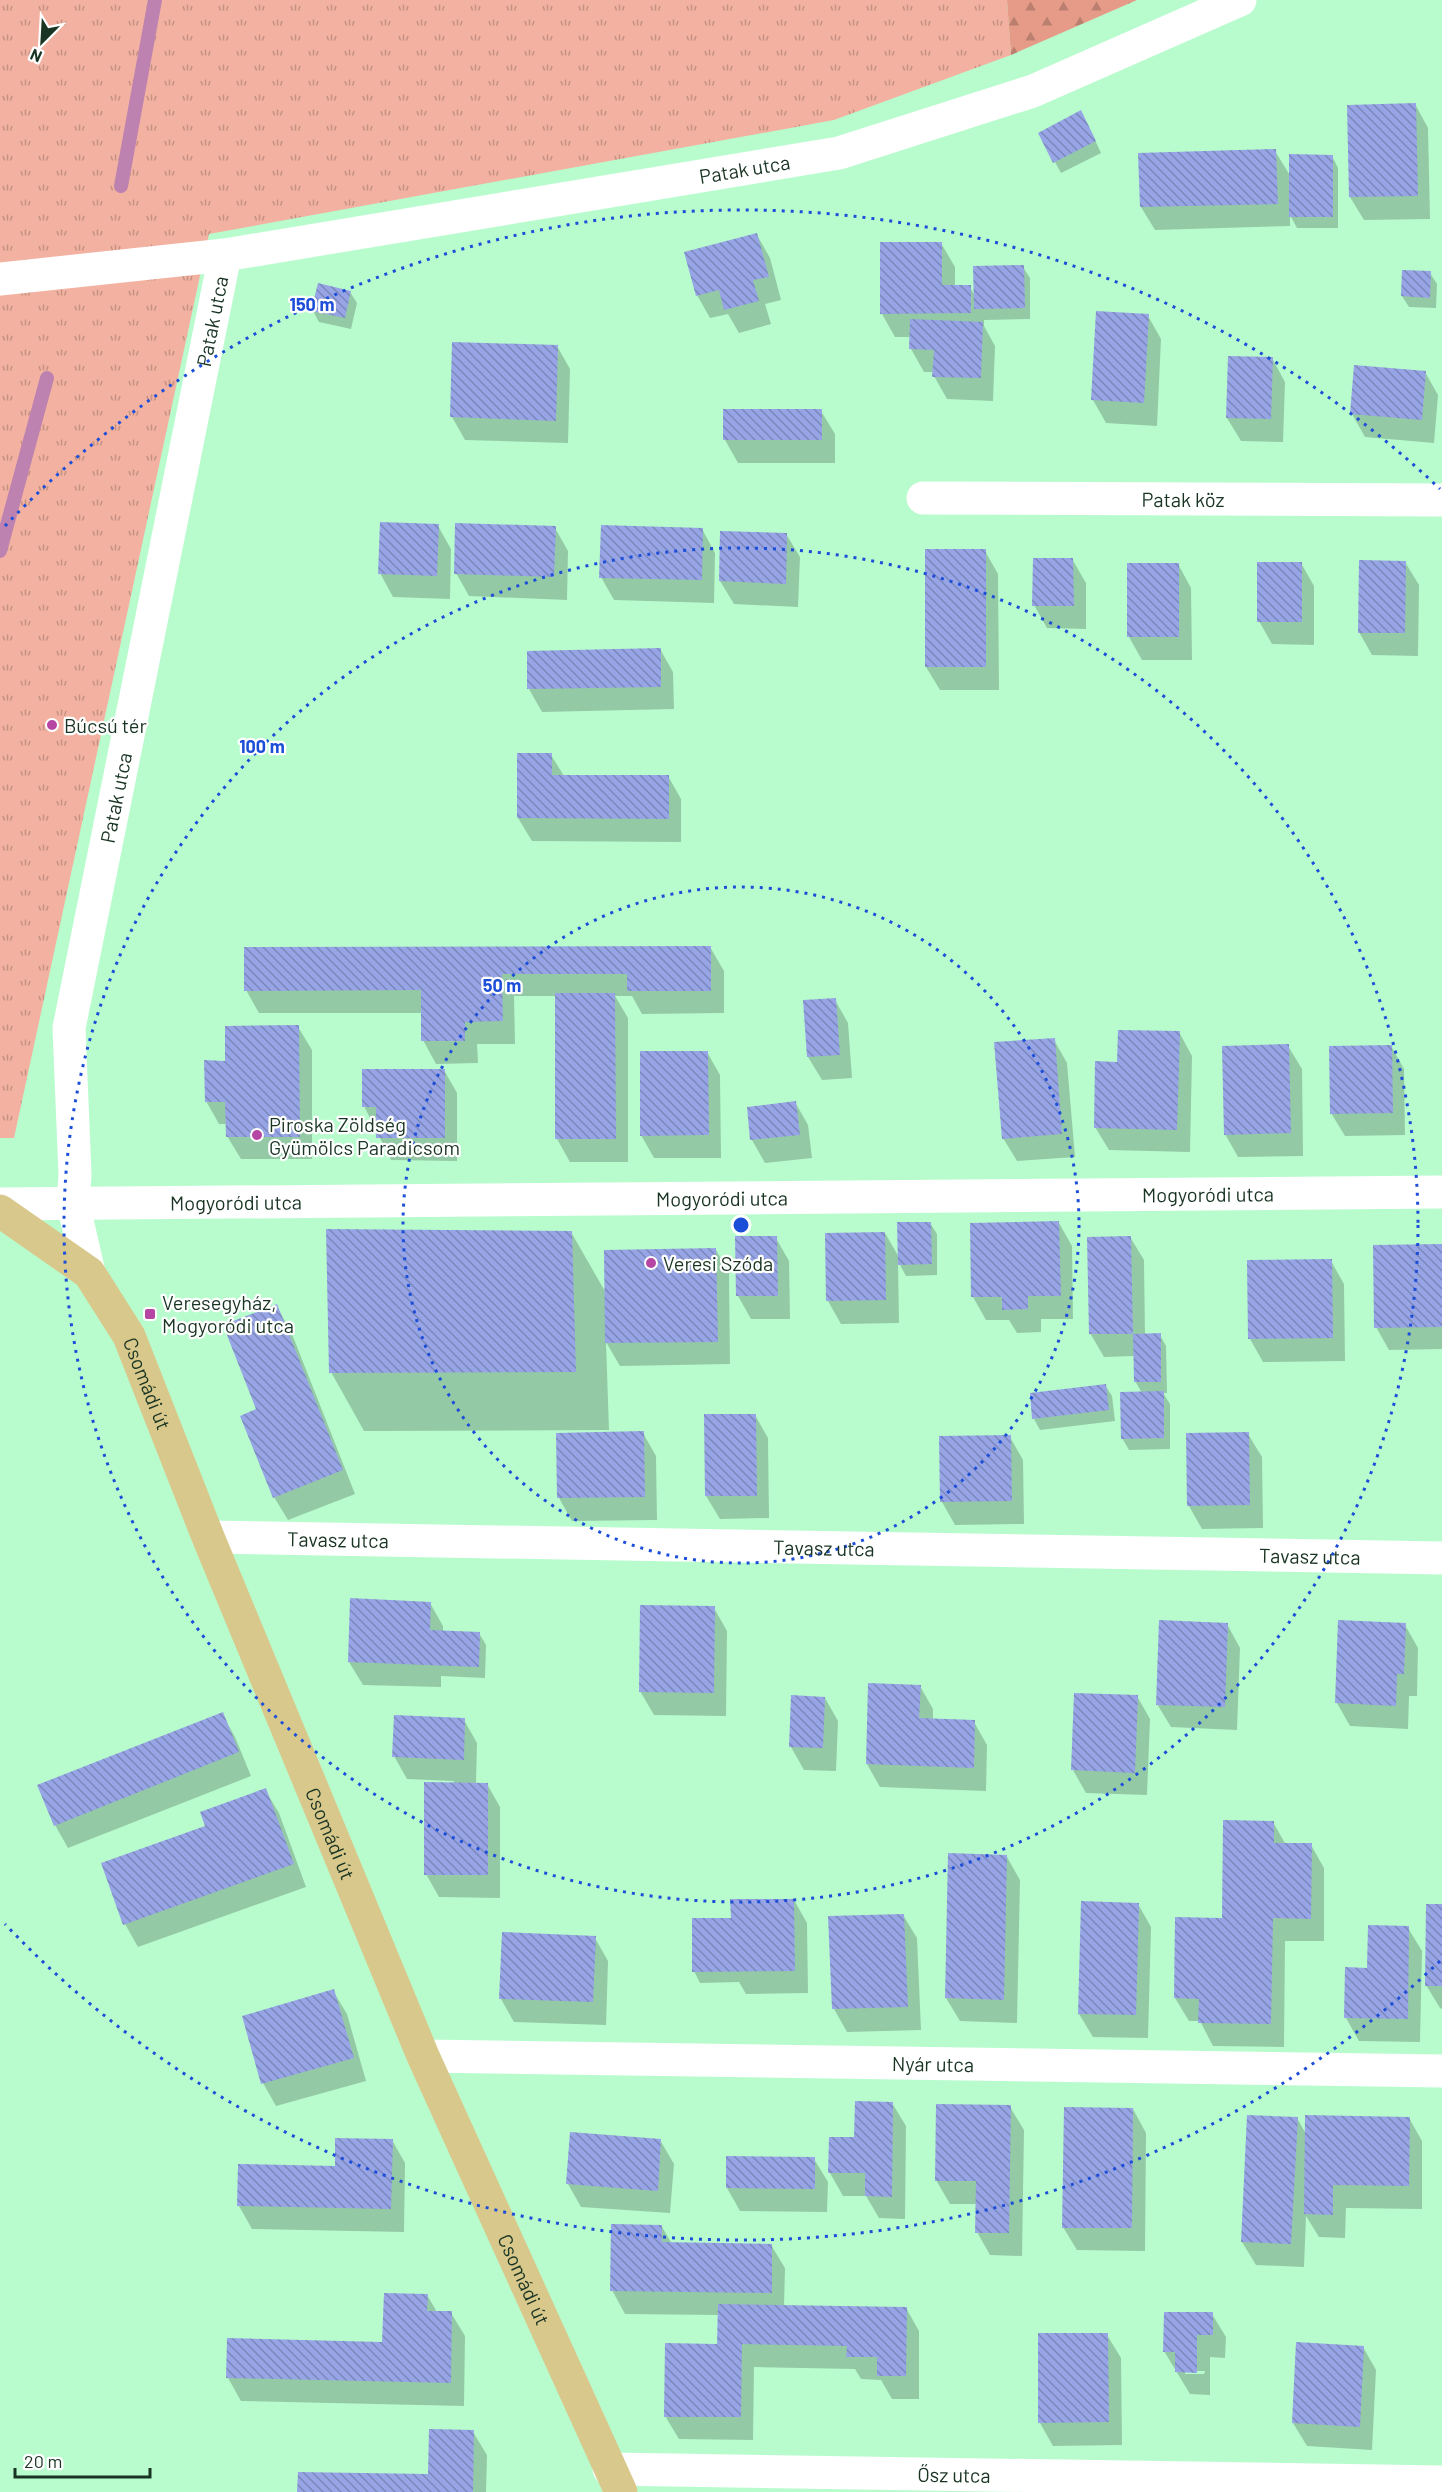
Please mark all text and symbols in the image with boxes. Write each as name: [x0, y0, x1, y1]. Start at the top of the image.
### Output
north arrow: [12, 12, 72, 72]
text: N: [27, 45, 44, 67]
street label: Patak utca: [697, 149, 792, 188]
street label: Patak utca: [191, 274, 232, 369]
text: 150 m: [290, 293, 334, 315]
street label: Patak köz: [1142, 487, 1225, 511]
place label: Búcsú tér: [64, 713, 147, 737]
marker: Búcsú tér: [45, 718, 59, 732]
text: 100 m: [239, 735, 285, 757]
street label: Patak utca: [95, 750, 136, 845]
text: 50 m: [483, 974, 521, 996]
place label: Piroska Zöldség Gyümölcs Paradicsom: [269, 1112, 460, 1159]
marker: Piroska Zöldség Gyümölcs Paradicsom: [250, 1128, 264, 1142]
street label: Mogyoródi utca: [1142, 1181, 1274, 1206]
street label: Mogyoródi utca: [656, 1185, 788, 1211]
street label: Mogyoródi utca: [170, 1189, 302, 1215]
centre of rings: [731, 1215, 751, 1235]
place label: Veresi Szóda: [663, 1251, 773, 1275]
marker: Veresi Szóda: [644, 1256, 658, 1270]
place label: Veresegyház, Mogyoródi utca: [162, 1290, 294, 1337]
marker: Veresegyház, Mogyoródi utca: [143, 1307, 157, 1321]
street label: Csomádi út: [119, 1334, 177, 1433]
street label: Tavasz utca: [287, 1526, 389, 1552]
street label: Tavasz utca: [773, 1535, 875, 1560]
street label: Tavasz utca: [1259, 1543, 1361, 1569]
street label: Csomádi út: [301, 1784, 361, 1883]
street label: Nyár utca: [892, 2051, 974, 2076]
street label: Csomádi út: [493, 2230, 555, 2329]
scale bar: [15, 2441, 150, 2479]
text: 20 m: [24, 2450, 62, 2472]
street label: Ősz utca: [917, 2462, 991, 2487]

